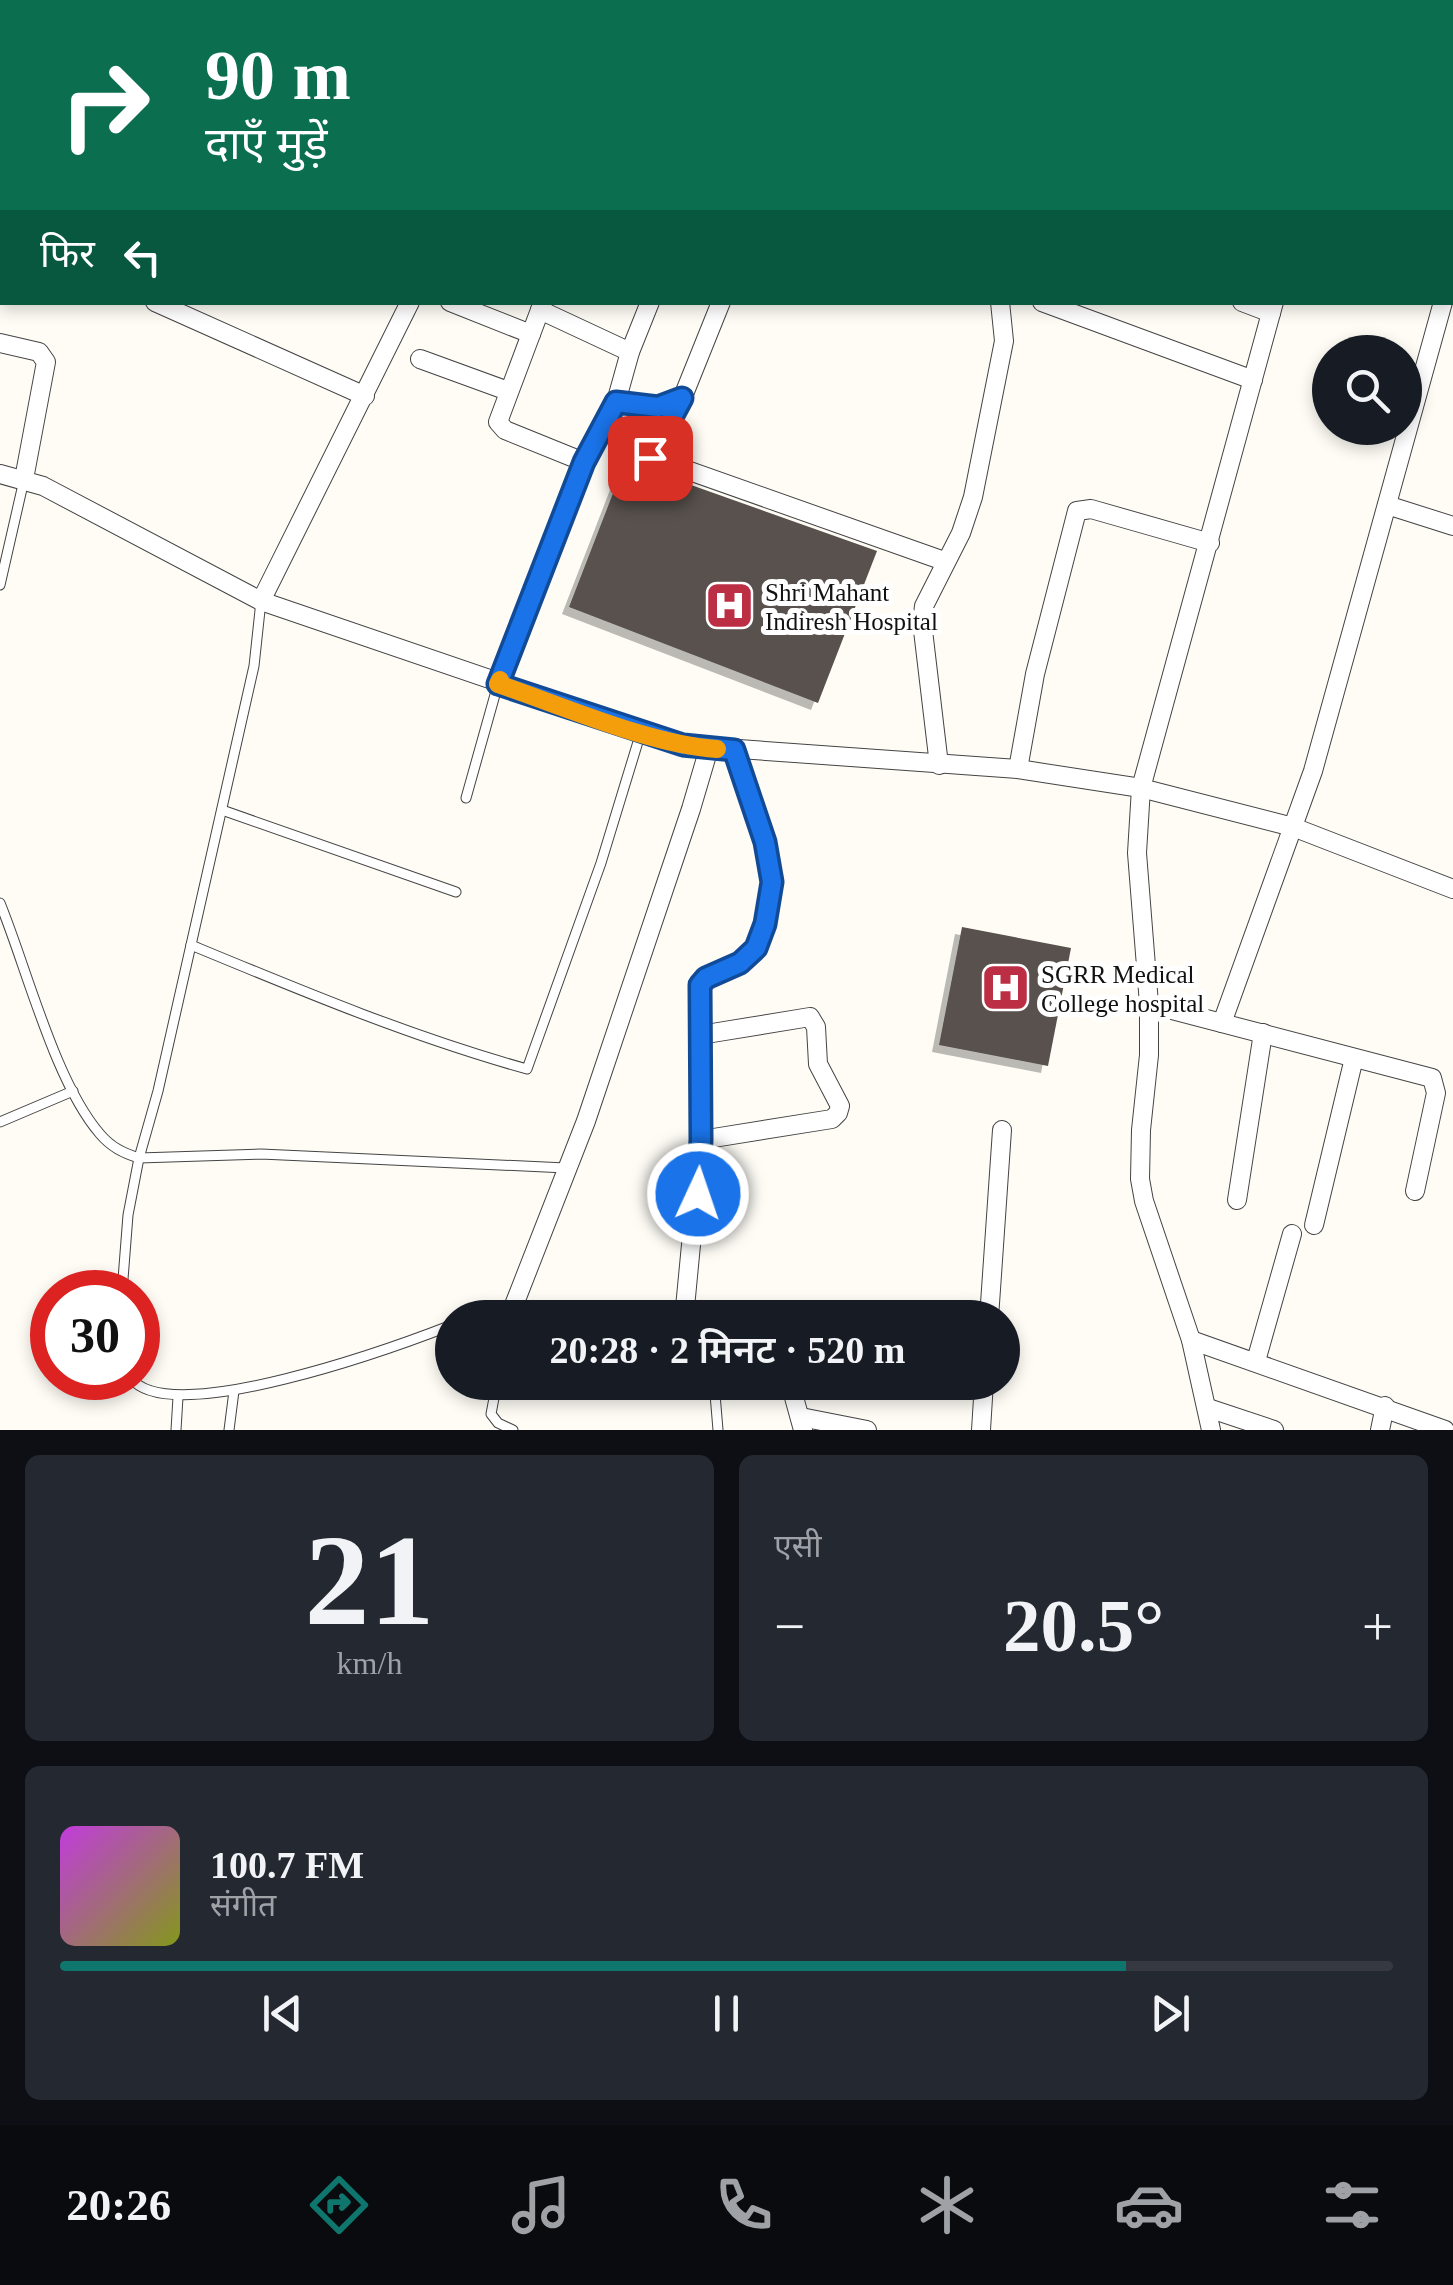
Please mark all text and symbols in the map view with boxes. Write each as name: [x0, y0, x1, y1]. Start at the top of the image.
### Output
text: 90 m: [205, 37, 351, 114]
icon: right: [40, 40, 170, 170]
text: दाएँ मुड़ें: [205, 119, 328, 169]
icon: left: [115, 230, 170, 285]
text: फिर: [40, 233, 95, 275]
map controls: [1312, 335, 1422, 445]
button: search: [1312, 335, 1422, 445]
pin: [608, 416, 693, 501]
icon: arrive: [623, 431, 678, 486]
place label: Shri Mahant Indiresh Hospital: [765, 579, 938, 635]
hospital icon: Shri Mahant Indiresh Hospital: [704, 580, 756, 632]
place label: SGRR Medical College hospital: [1041, 961, 1204, 1017]
hospital icon: SGRR Medical College hospital: [980, 962, 1032, 1014]
position arrow: [646, 1142, 750, 1246]
speed limit sign: 30: [30, 1270, 160, 1400]
text: 20:28 · 2 मिनट · 520 m: [550, 1329, 905, 1371]
text: 21: [305, 1508, 435, 1652]
text: एसी: [774, 1528, 822, 1564]
text: 20.5°: [1003, 1584, 1164, 1667]
text: −: [774, 1596, 805, 1657]
text: +: [1362, 1596, 1393, 1657]
text: km/h: [337, 1645, 402, 1681]
text: 100.7 FM: [210, 1844, 364, 1886]
text: संगीत: [210, 1887, 276, 1923]
icon: previous: [255, 1986, 310, 2041]
icon: pause: [699, 1986, 754, 2041]
icon: next: [1143, 1986, 1198, 2041]
icon: directions: [304, 2170, 374, 2240]
icon: music: [506, 2170, 576, 2240]
icon: phone: [709, 2170, 779, 2240]
icon: climate: [912, 2170, 982, 2240]
icon: car: [1114, 2170, 1184, 2240]
icon: filters: [1317, 2170, 1387, 2240]
text: 20:26: [66, 2180, 171, 2230]

